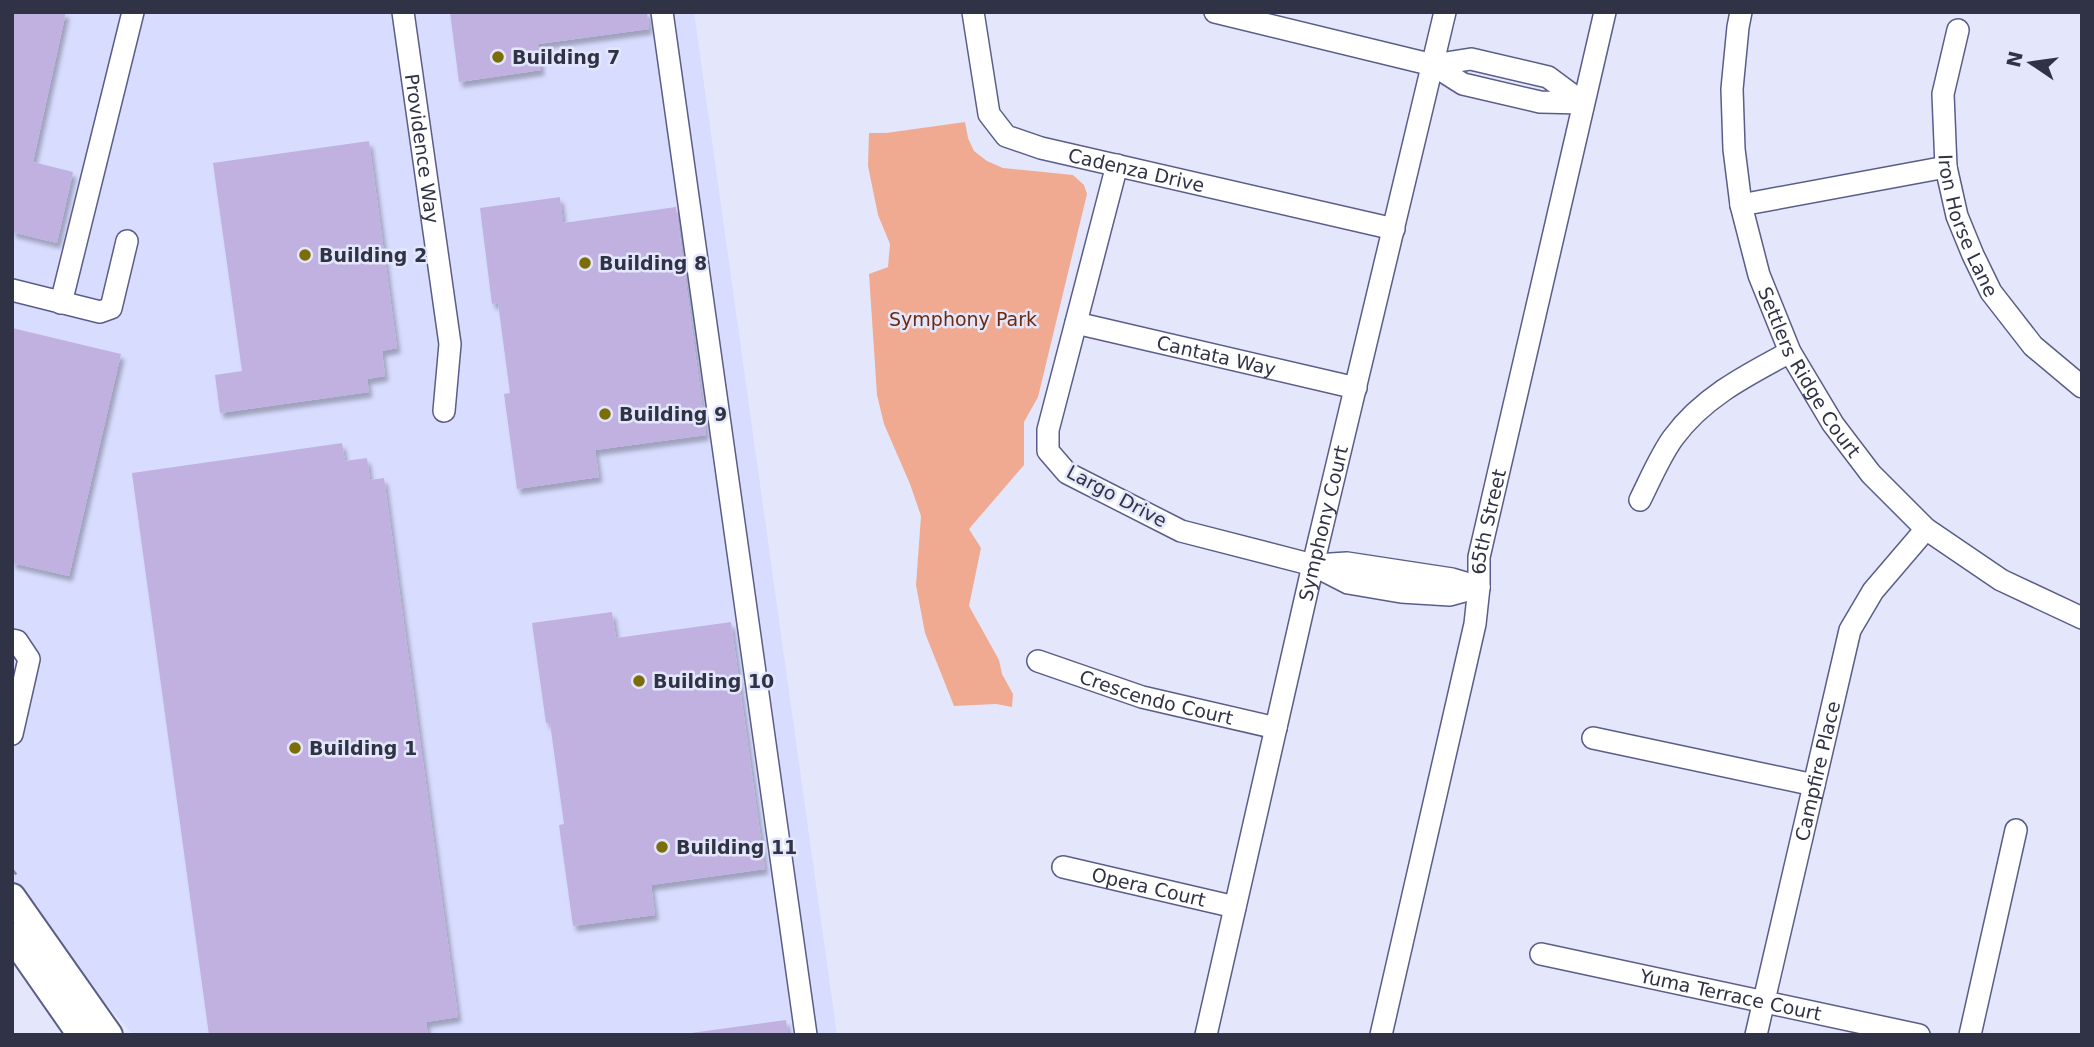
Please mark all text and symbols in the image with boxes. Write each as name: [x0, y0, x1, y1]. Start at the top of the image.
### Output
north arrow: [1996, 28, 2066, 98]
place label: Building 7: [512, 46, 620, 68]
marker: Building 7: [490, 49, 506, 65]
text: N: [2002, 49, 2027, 69]
street label: Providence Way: [401, 72, 444, 225]
street label: Cadenza Drive: [1066, 144, 1207, 196]
street label: Iron Horse Lane: [1934, 154, 2003, 300]
place label: Building 2: [319, 244, 427, 266]
marker: Building 2: [297, 247, 313, 263]
place label: Building 8: [599, 252, 707, 274]
marker: Building 8: [577, 255, 593, 271]
street label: Settlers Ridge Court: [1754, 284, 1865, 462]
park label: Symphony Park: [889, 308, 1037, 330]
street label: Cantata Way: [1154, 331, 1278, 380]
place label: Building 9: [619, 403, 727, 425]
marker: Building 9: [597, 406, 613, 422]
street label: Symphony Court: [1294, 443, 1352, 603]
street label: Largo Drive: [1063, 460, 1171, 532]
street label: 65th Street: [1467, 467, 1510, 575]
street label: Crescendo Court: [1077, 665, 1235, 729]
place label: Building 10: [653, 670, 774, 692]
marker: Building 10: [631, 673, 647, 689]
street label: Campfire Place: [1790, 699, 1844, 843]
place label: Building 1: [309, 737, 417, 759]
marker: Building 1: [287, 740, 303, 756]
place label: Building 11: [676, 836, 797, 858]
marker: Building 11: [654, 839, 670, 855]
street label: Opera Court: [1090, 863, 1208, 911]
street label: Yuma Terrace Court: [1637, 964, 1824, 1025]

